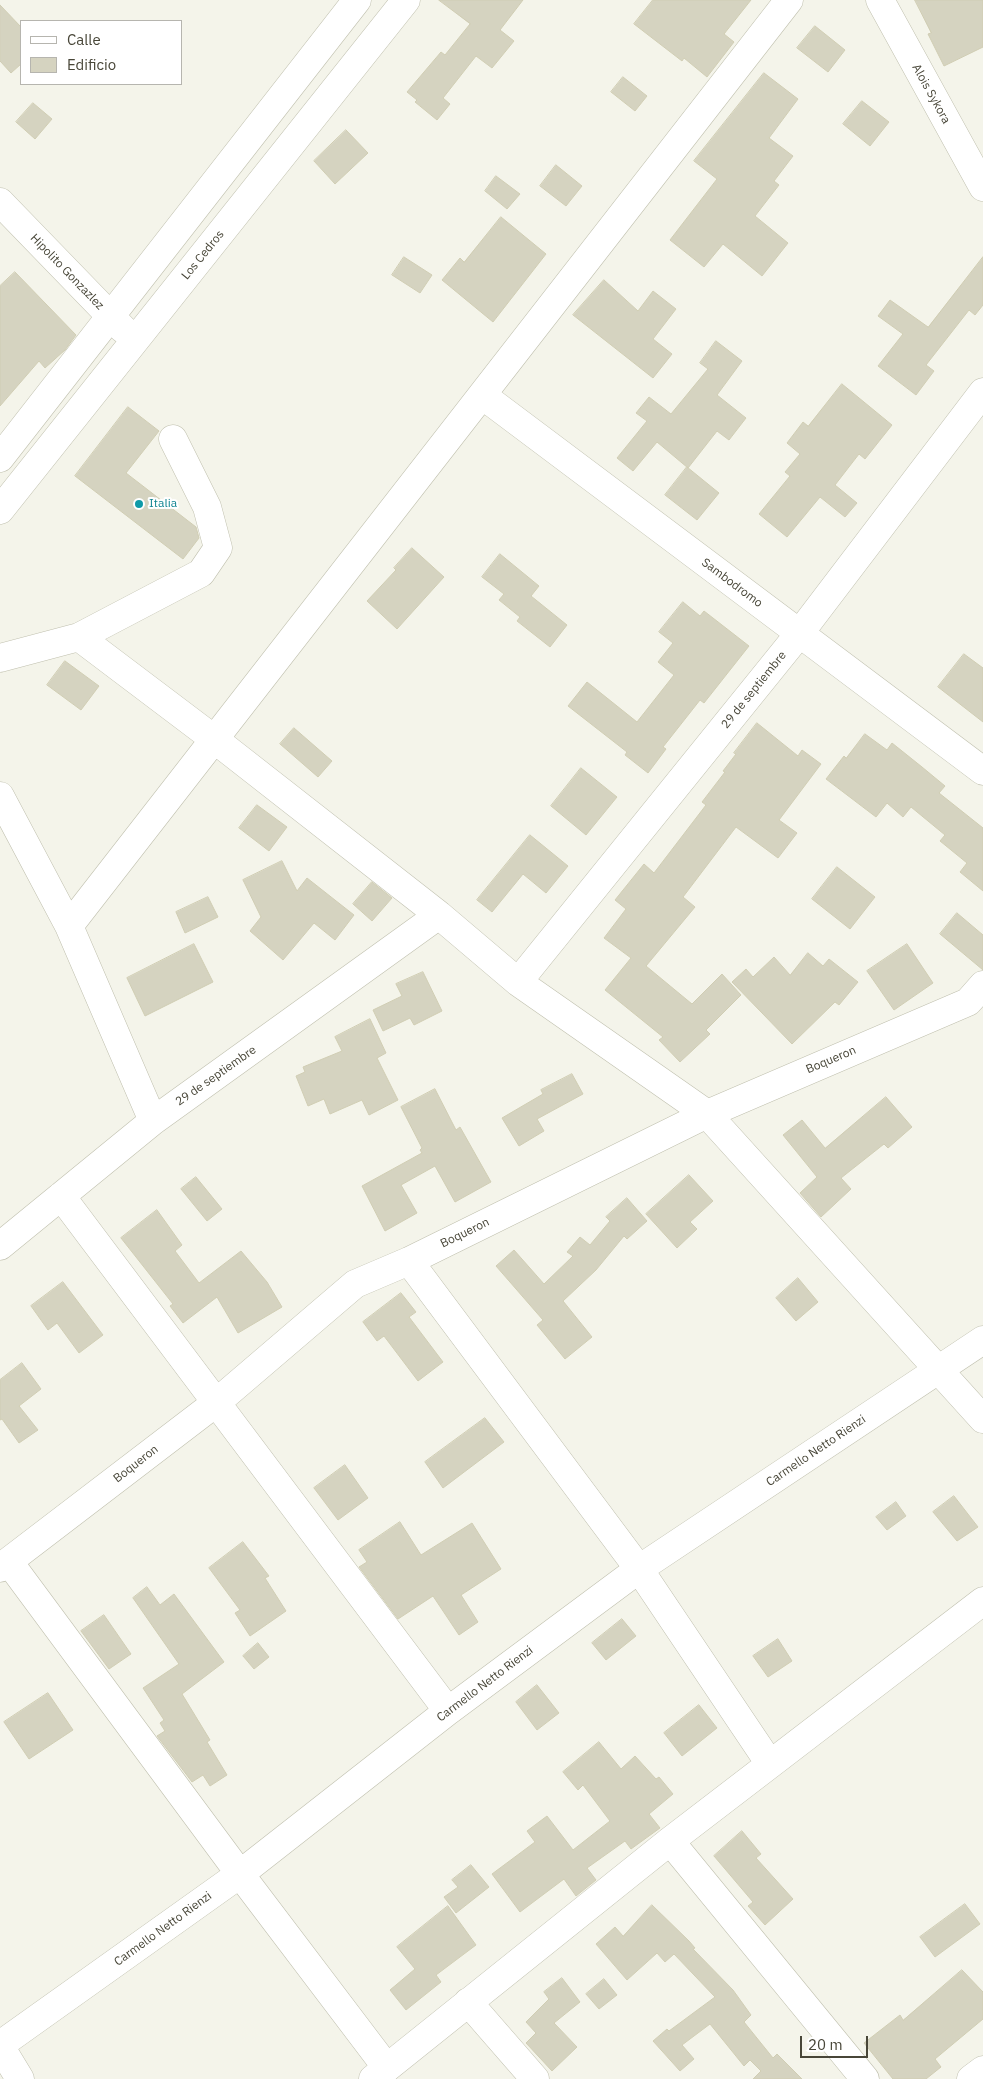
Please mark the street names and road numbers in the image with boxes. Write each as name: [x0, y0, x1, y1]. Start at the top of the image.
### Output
street label: Alois Sykora: [909, 62, 953, 126]
street label: Los Cedros: [179, 227, 227, 283]
street label: Hipolito Gonzazlez: [27, 231, 107, 313]
street label: Sambodromo: [699, 555, 765, 611]
street label: 29 de septiembre: [718, 649, 790, 731]
street label: 29 de septiembre: [173, 1043, 259, 1109]
street label: Boqueron: [804, 1043, 858, 1077]
street label: Boqueron: [438, 1215, 492, 1251]
street label: Carmello Netto Rienzi: [764, 1412, 868, 1490]
street label: Boqueron: [111, 1442, 161, 1486]
street label: Carmello Netto Rienzi: [434, 1643, 536, 1725]
street label: Carmello Netto Rienzi: [111, 1889, 215, 1969]

